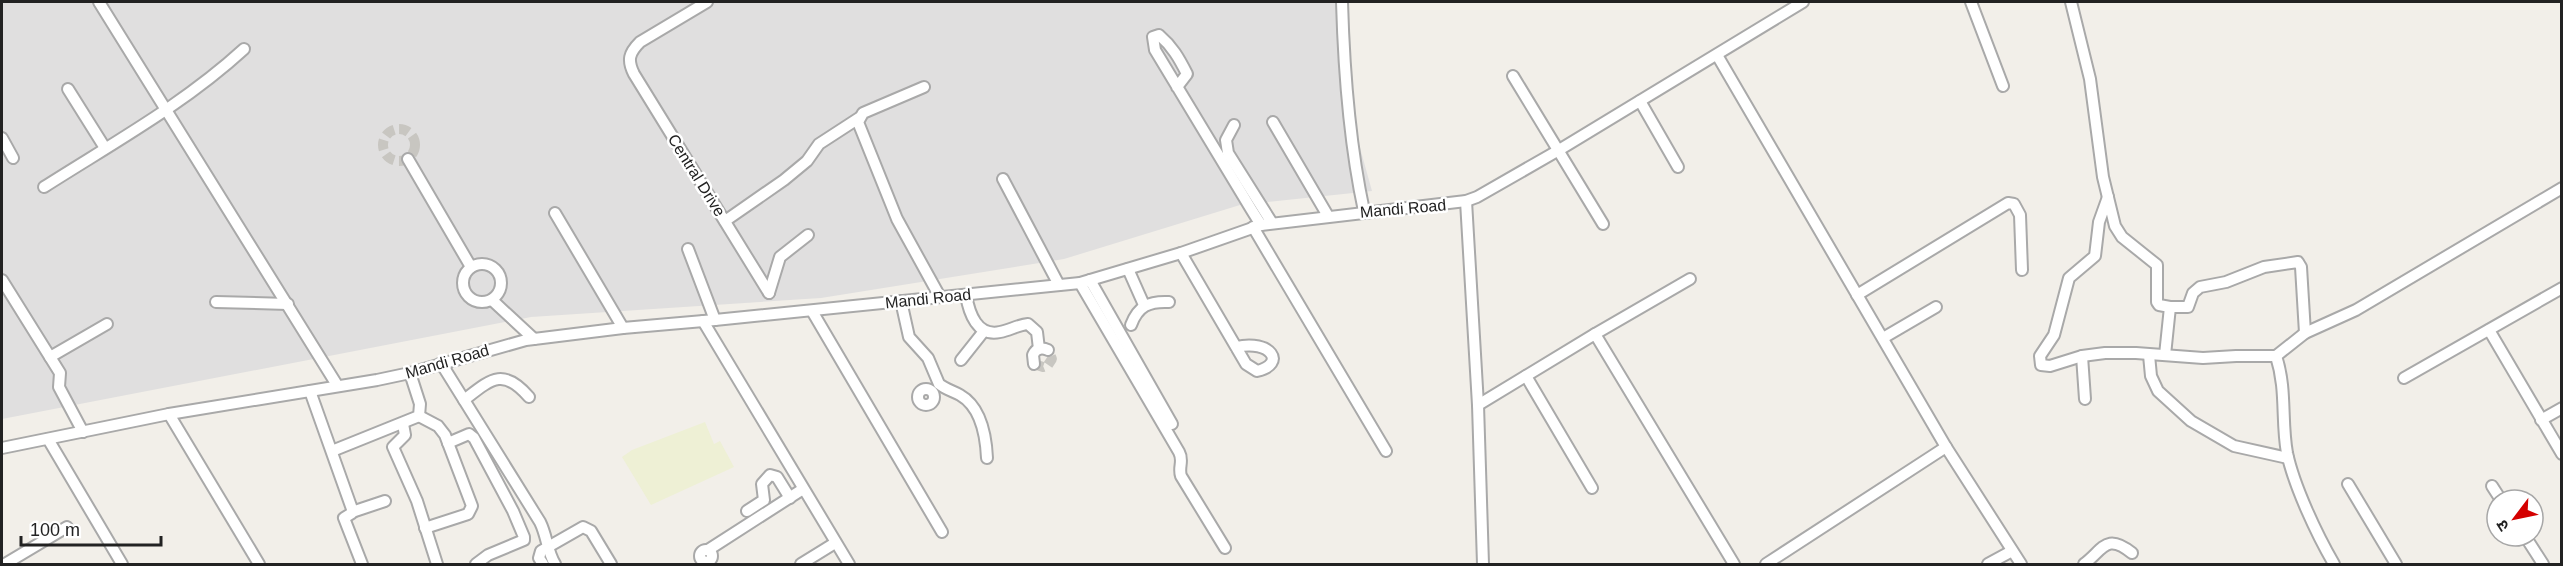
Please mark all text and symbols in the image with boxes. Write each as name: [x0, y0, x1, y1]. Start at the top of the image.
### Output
street label: Central Drive: [665, 131, 729, 219]
street label: Mandi Road: [1359, 196, 1447, 221]
street label: Mandi Road: [884, 286, 972, 311]
street label: Mandi Road: [403, 341, 491, 382]
north arrow: [2485, 488, 2545, 548]
scale bar: [21, 509, 160, 547]
text: उ: [2493, 517, 2512, 534]
text: 100 m: [30, 520, 80, 540]

